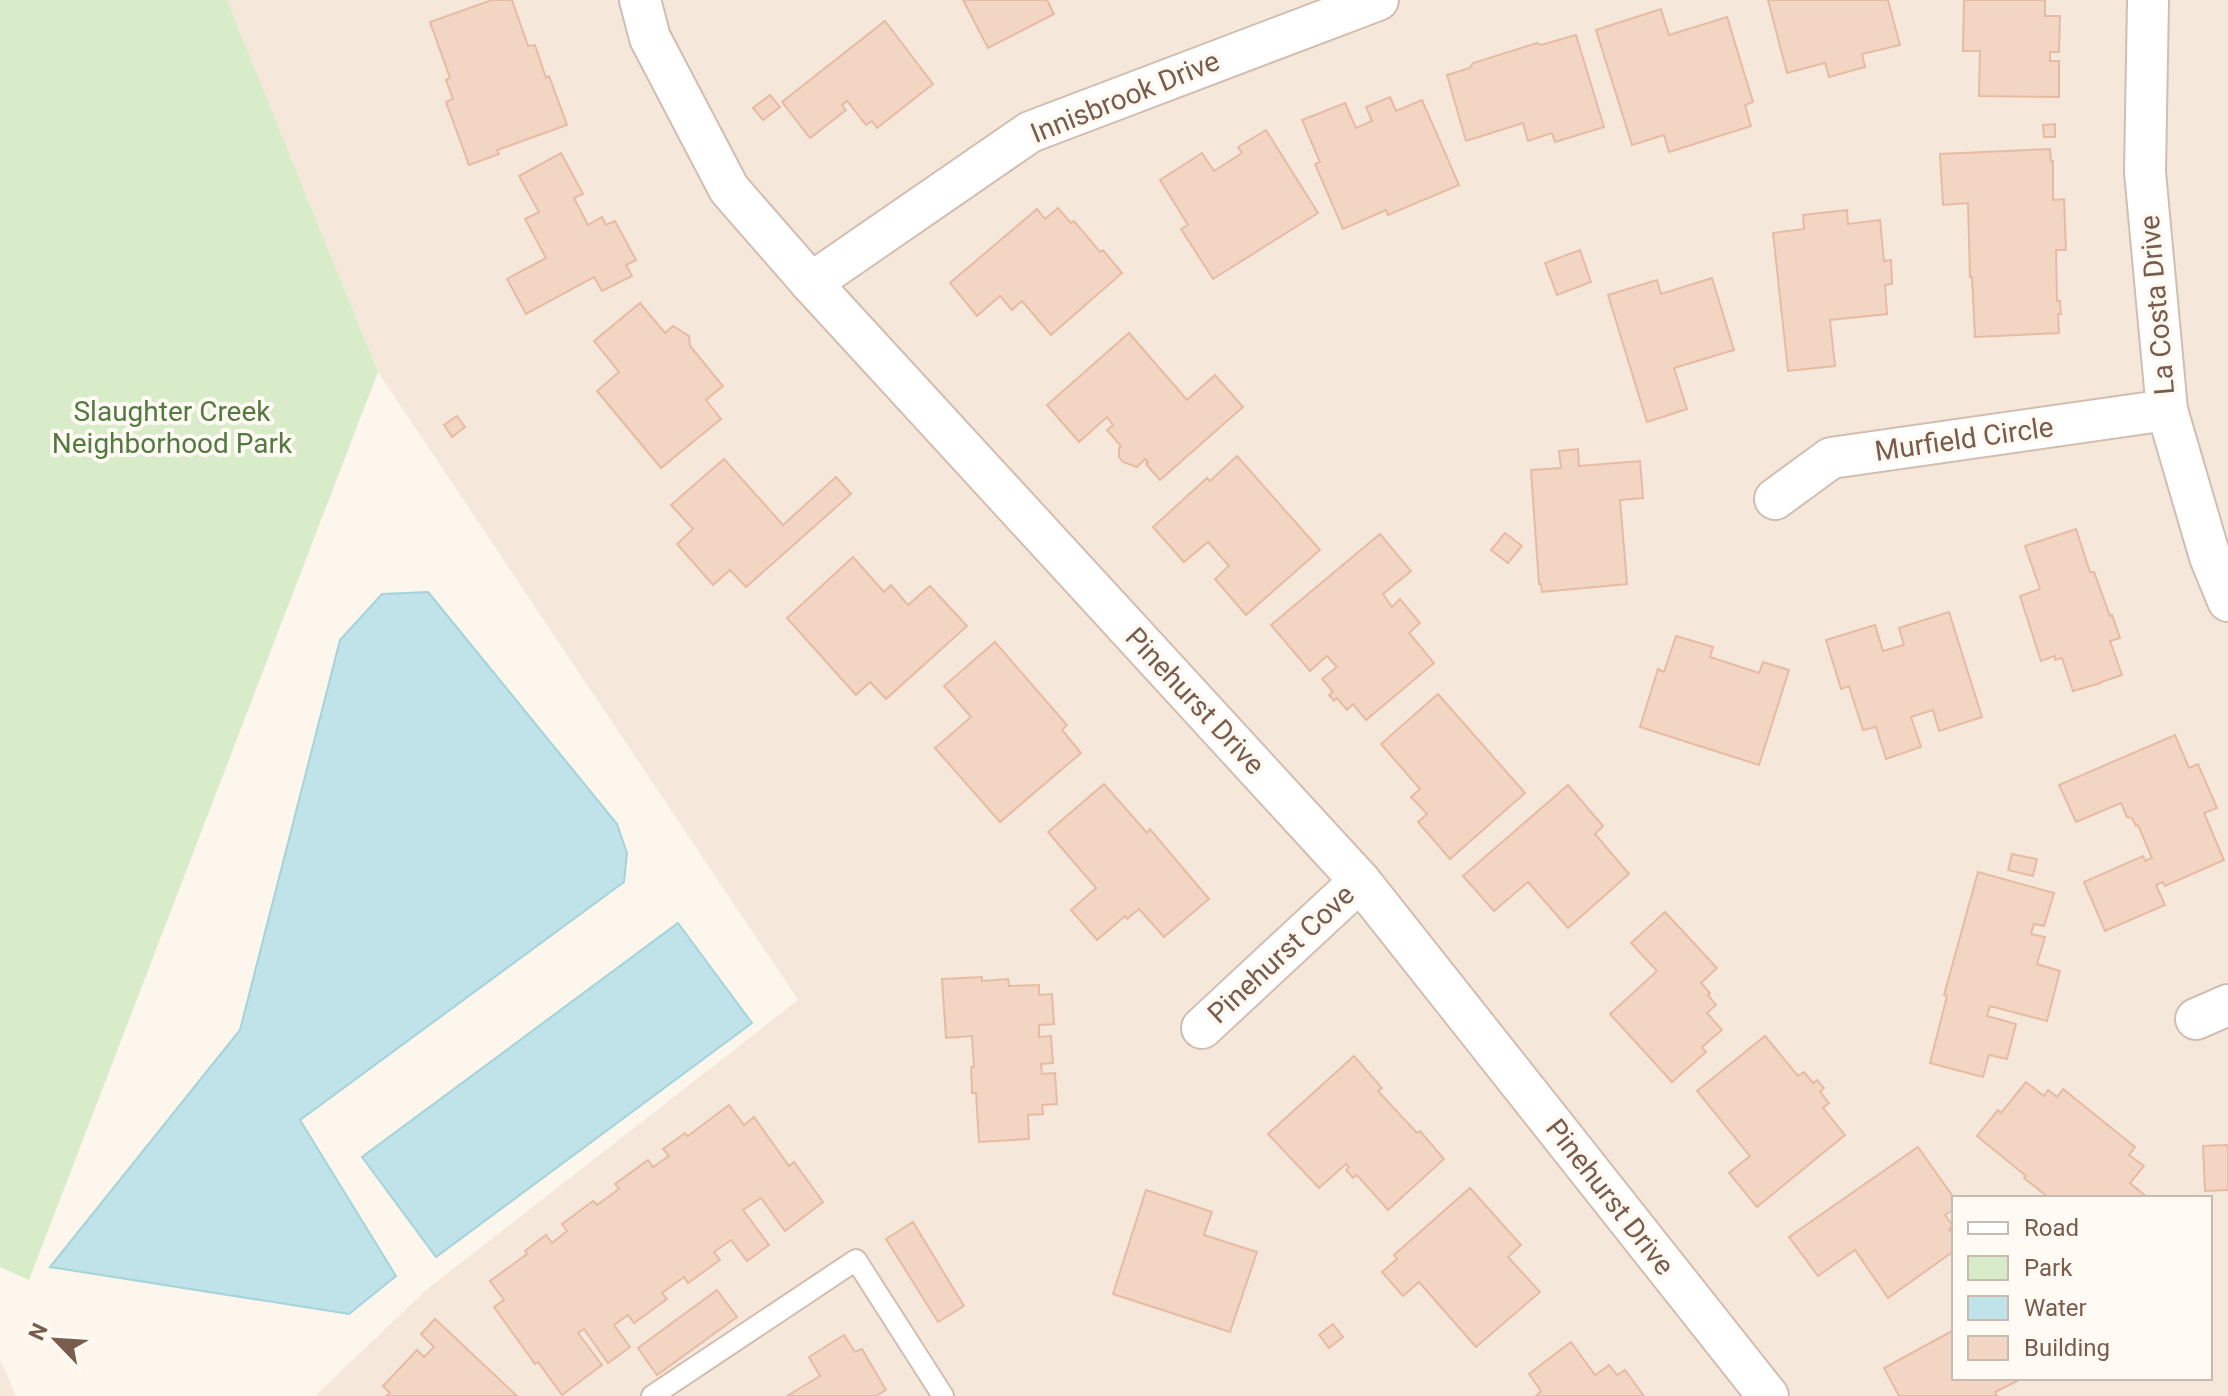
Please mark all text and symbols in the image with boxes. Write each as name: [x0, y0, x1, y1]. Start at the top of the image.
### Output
street label: Innisbrook Drive: [1026, 44, 1224, 150]
street label: La Costa Drive: [2133, 214, 2181, 396]
park label: Slaughter Creek Neighborhood Park: [52, 395, 293, 460]
street label: Murfield Circle: [1873, 410, 2055, 468]
street label: Pinehurst Drive: [1119, 621, 1271, 781]
street label: Pinehurst Cove: [1201, 878, 1361, 1030]
street label: Pinehurst Drive: [1539, 1113, 1681, 1281]
legend: [1952, 1196, 2212, 1380]
text: Road: [2024, 1214, 2079, 1242]
text: Park: [2024, 1254, 2073, 1282]
text: Water: [2024, 1294, 2087, 1322]
north arrow: [16, 1300, 96, 1380]
text: N: [24, 1319, 53, 1344]
text: Building: [2024, 1334, 2110, 1362]

